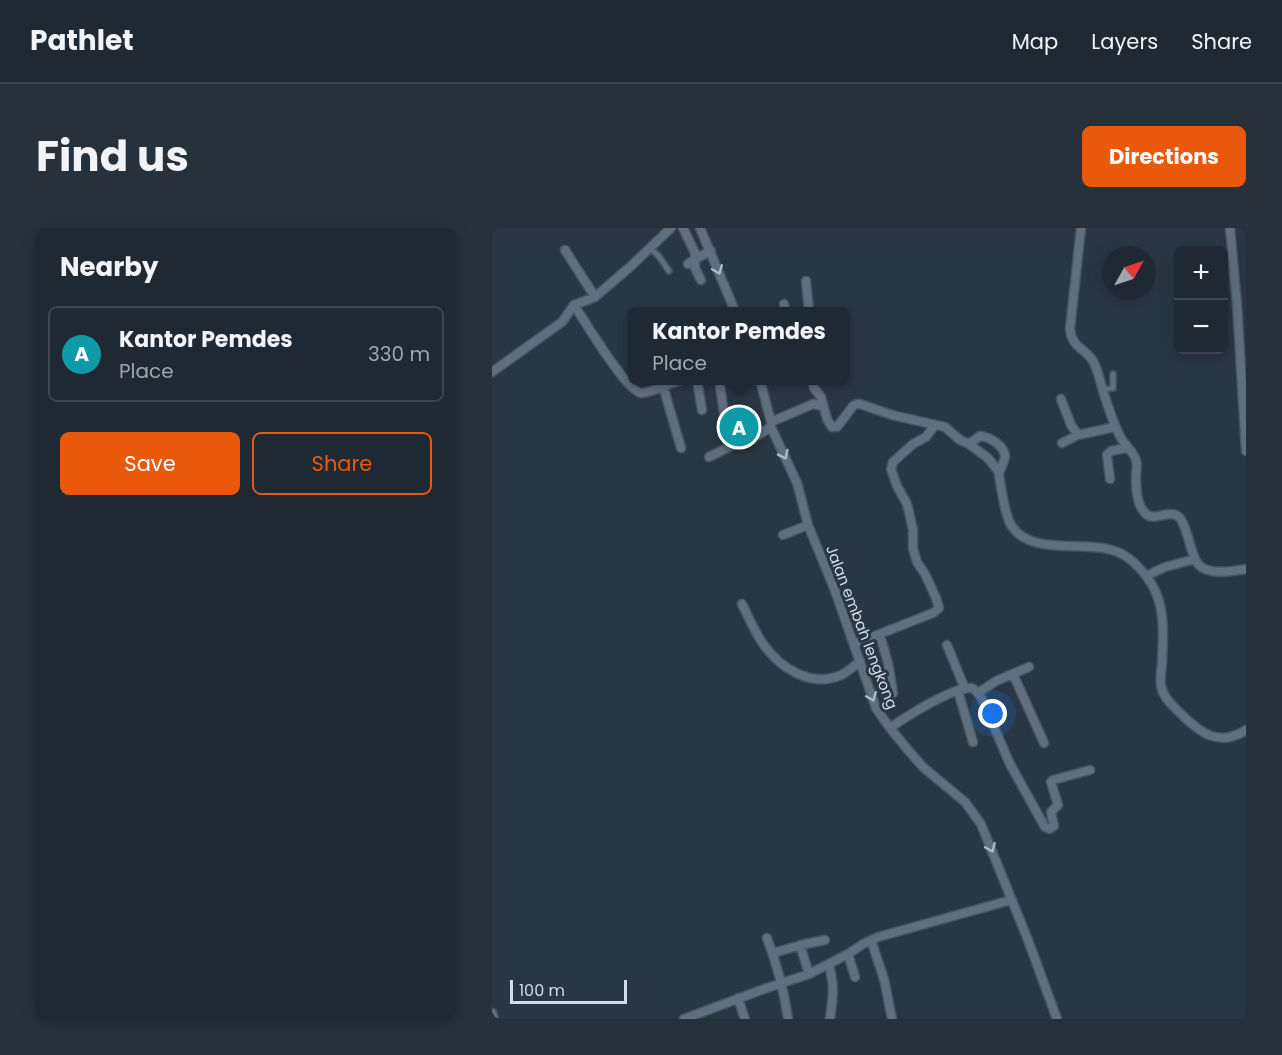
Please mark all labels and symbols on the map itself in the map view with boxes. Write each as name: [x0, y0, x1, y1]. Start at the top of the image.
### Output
north arrow: [1102, 246, 1156, 300]
one-way arrow: [711, 263, 723, 274]
pin: A: [720, 404, 758, 450]
one-way arrow: [777, 449, 788, 460]
street label: Jalan embah lengkong: [821, 542, 903, 712]
one-way arrow: [865, 691, 877, 702]
your location: [978, 699, 1007, 728]
one-way arrow: [984, 842, 996, 853]
scale bar: [510, 977, 627, 1004]

